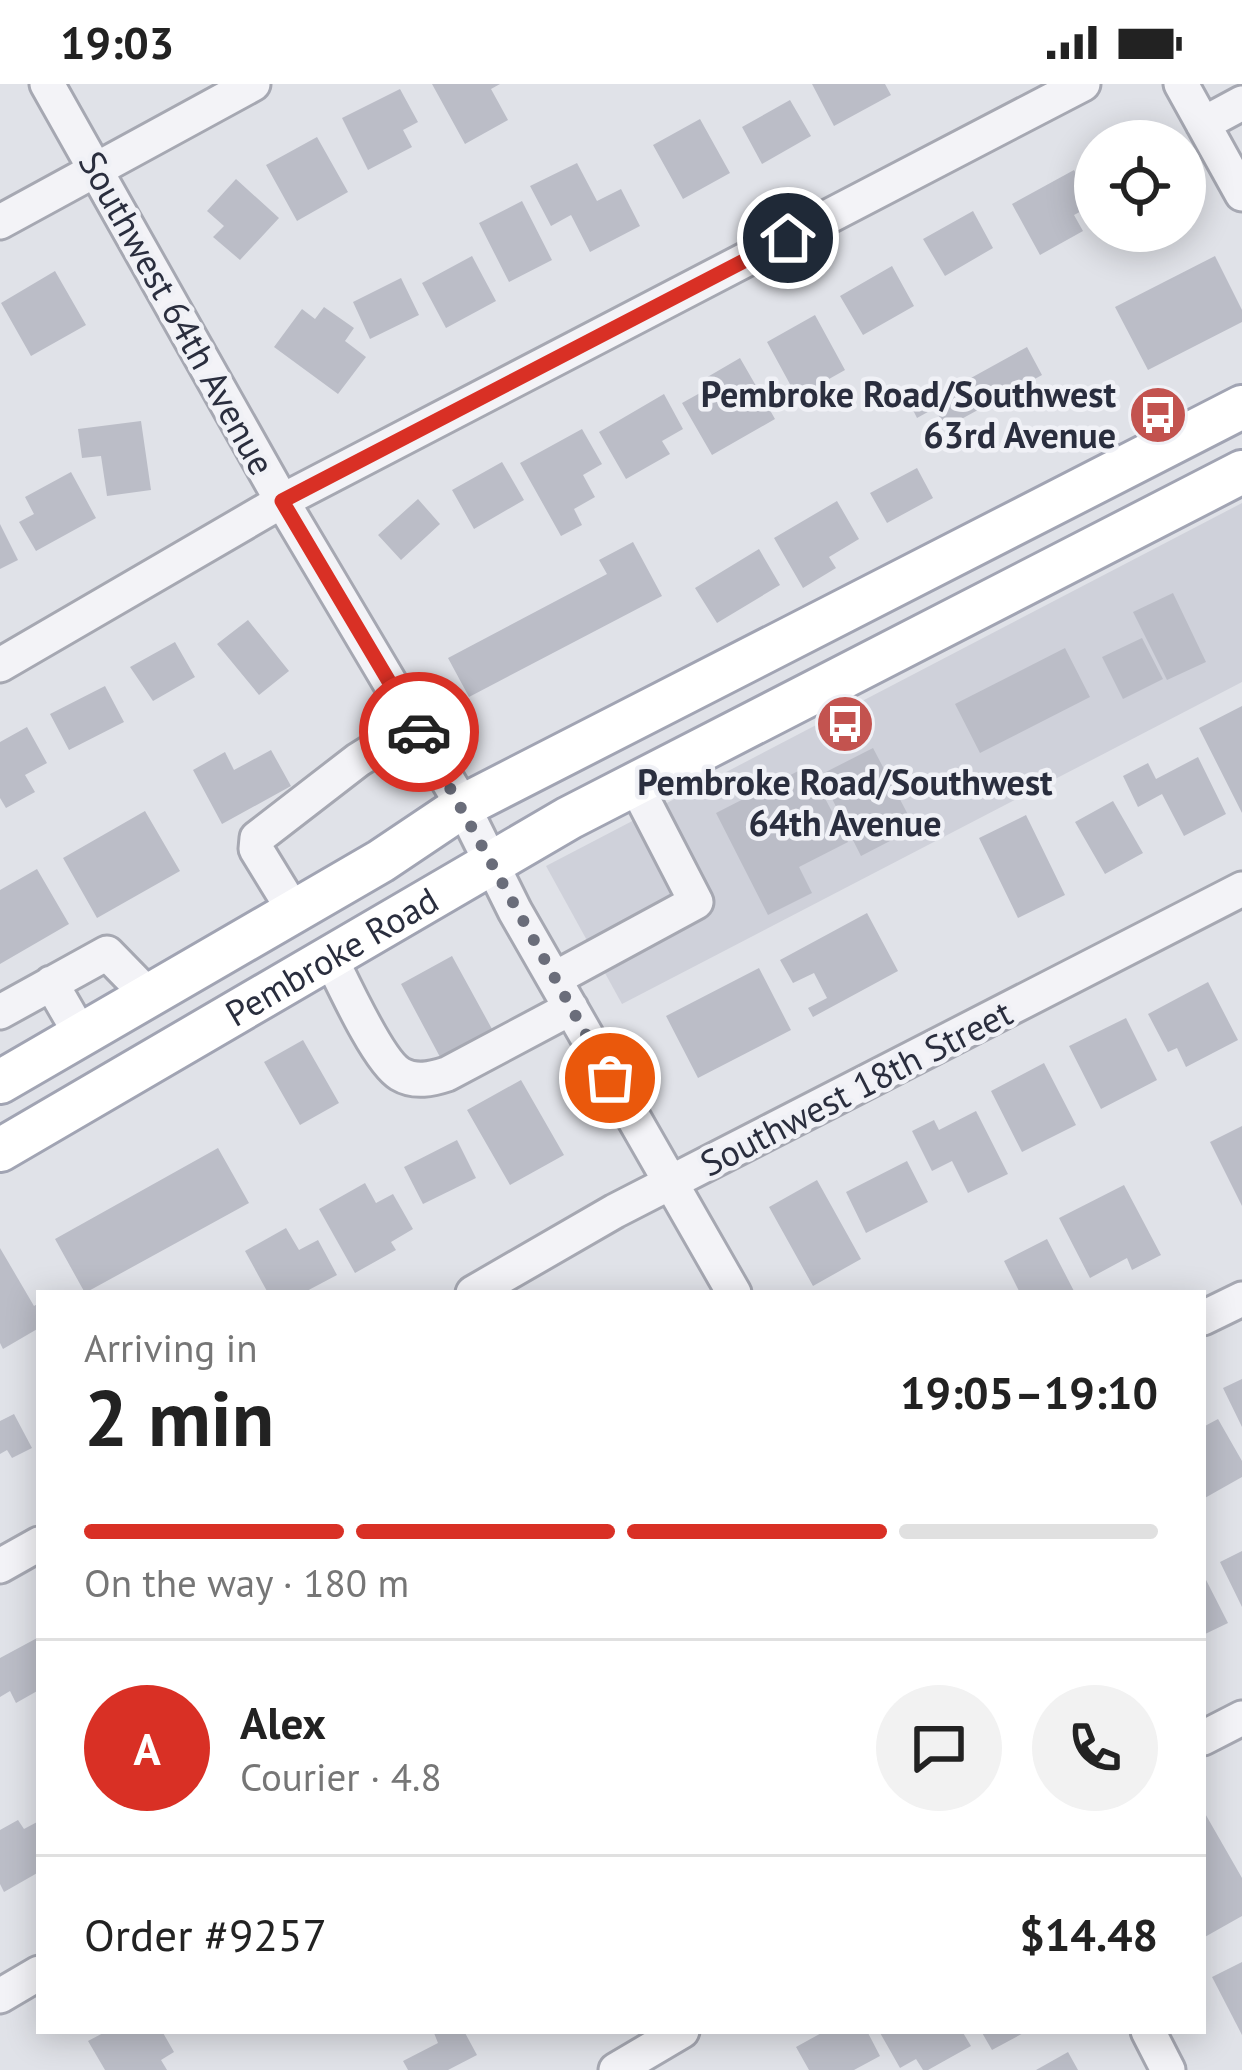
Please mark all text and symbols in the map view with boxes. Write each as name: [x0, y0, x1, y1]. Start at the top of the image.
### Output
text: 19:03: [60, 13, 174, 71]
map controls: [1074, 120, 1206, 252]
button: locate: [1074, 120, 1206, 252]
street label: Southwest 64th Avenue: [69, 143, 286, 483]
pin: [737, 187, 839, 289]
icon: home: [755, 205, 821, 271]
place label: Pembroke Road/Southwest 63rd Avenue: [701, 370, 1116, 458]
bus stop icon: Pembroke Road/Southwest 63rd Avenue: [1127, 384, 1189, 446]
courier: [359, 672, 479, 792]
bus stop icon: Pembroke Road/Southwest 64th Avenue: [814, 693, 876, 755]
icon: car: [386, 699, 452, 765]
place label: Pembroke Road/Southwest 64th Avenue: [637, 758, 1053, 846]
street label: Pembroke Road: [217, 876, 446, 1036]
street label: Southwest 18th Street: [692, 989, 1020, 1187]
pin: [559, 1027, 661, 1129]
icon: bag: [577, 1045, 643, 1111]
text: Arriving in: [84, 1322, 258, 1373]
text: 19:05–19:10: [900, 1363, 1158, 1421]
text: 2 min: [84, 1367, 274, 1468]
text: On the way · 180 m: [84, 1557, 409, 1608]
button: chat: [876, 1685, 1002, 1811]
button: phone: [1032, 1685, 1158, 1811]
text: Alex: [240, 1693, 326, 1751]
text: A: [133, 1719, 161, 1777]
text: Courier · 4.8: [240, 1751, 442, 1802]
text: Order #9257: [84, 1905, 327, 1963]
text: $14.48: [1019, 1905, 1158, 1963]

